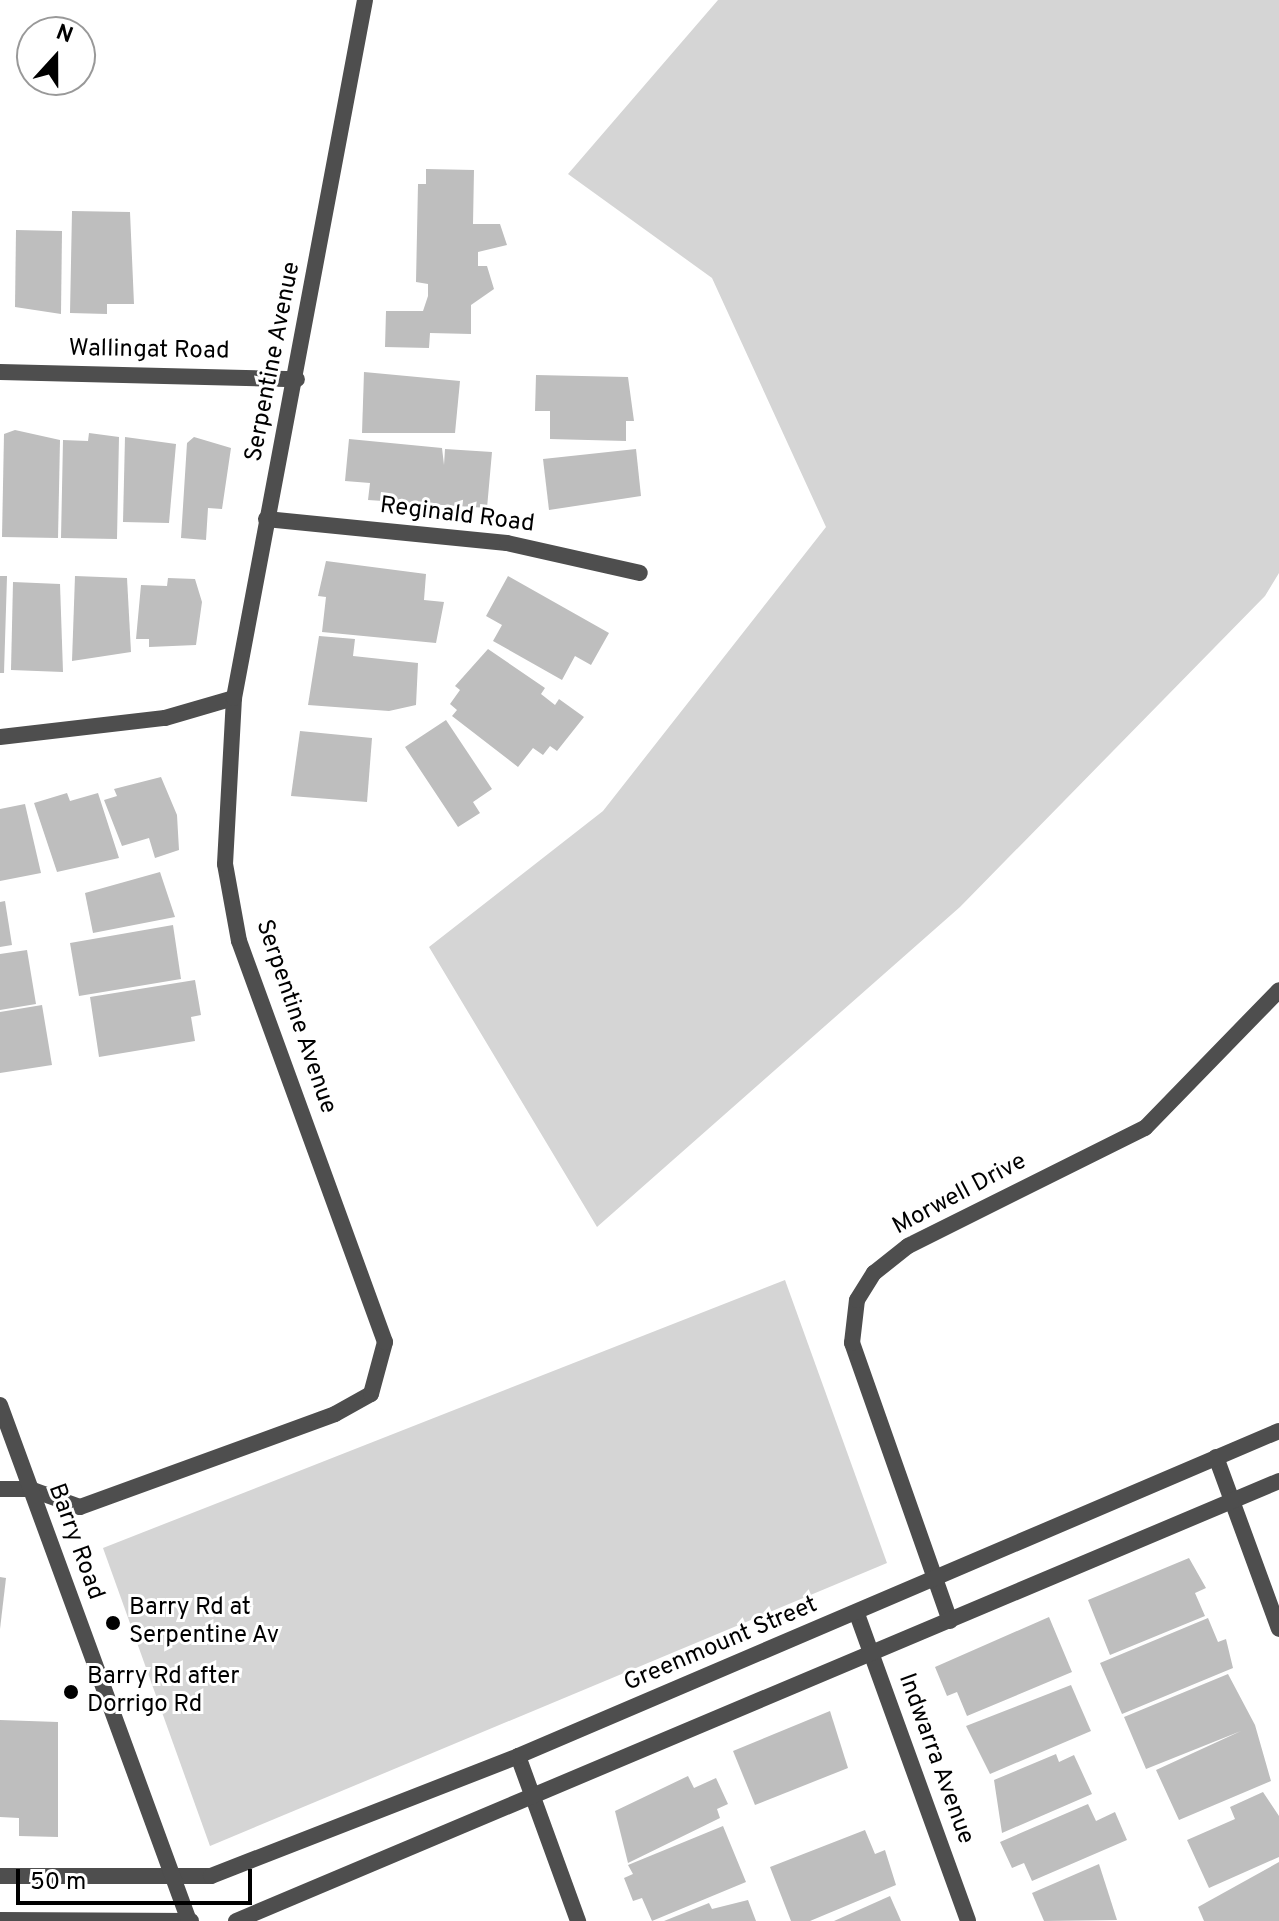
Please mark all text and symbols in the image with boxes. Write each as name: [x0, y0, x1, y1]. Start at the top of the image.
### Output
north arrow: [16, 16, 96, 96]
text: N: [52, 20, 76, 50]
street label: Serpentine Avenue: [240, 259, 308, 465]
street label: Wallingat Road: [68, 335, 230, 367]
street label: Reginald Road: [378, 492, 536, 540]
street label: Serpentine Avenue: [248, 916, 342, 1118]
street label: Morwell Drive: [888, 1148, 1032, 1242]
street label: Barry Road: [41, 1480, 109, 1604]
street label: Greenmount Street: [620, 1591, 822, 1699]
place label: Barry Rd at Serpentine Av: [129, 1595, 280, 1651]
marker: Barry Rd at Serpentine Av: [104, 1614, 122, 1632]
place label: Barry Rd after Dorrigo Rd: [87, 1664, 240, 1720]
street label: Indwarra Avenue: [891, 1669, 979, 1849]
marker: Barry Rd after Dorrigo Rd: [62, 1683, 80, 1701]
scale bar: [20, 1853, 256, 1903]
text: 50 m: [30, 1868, 86, 1898]

